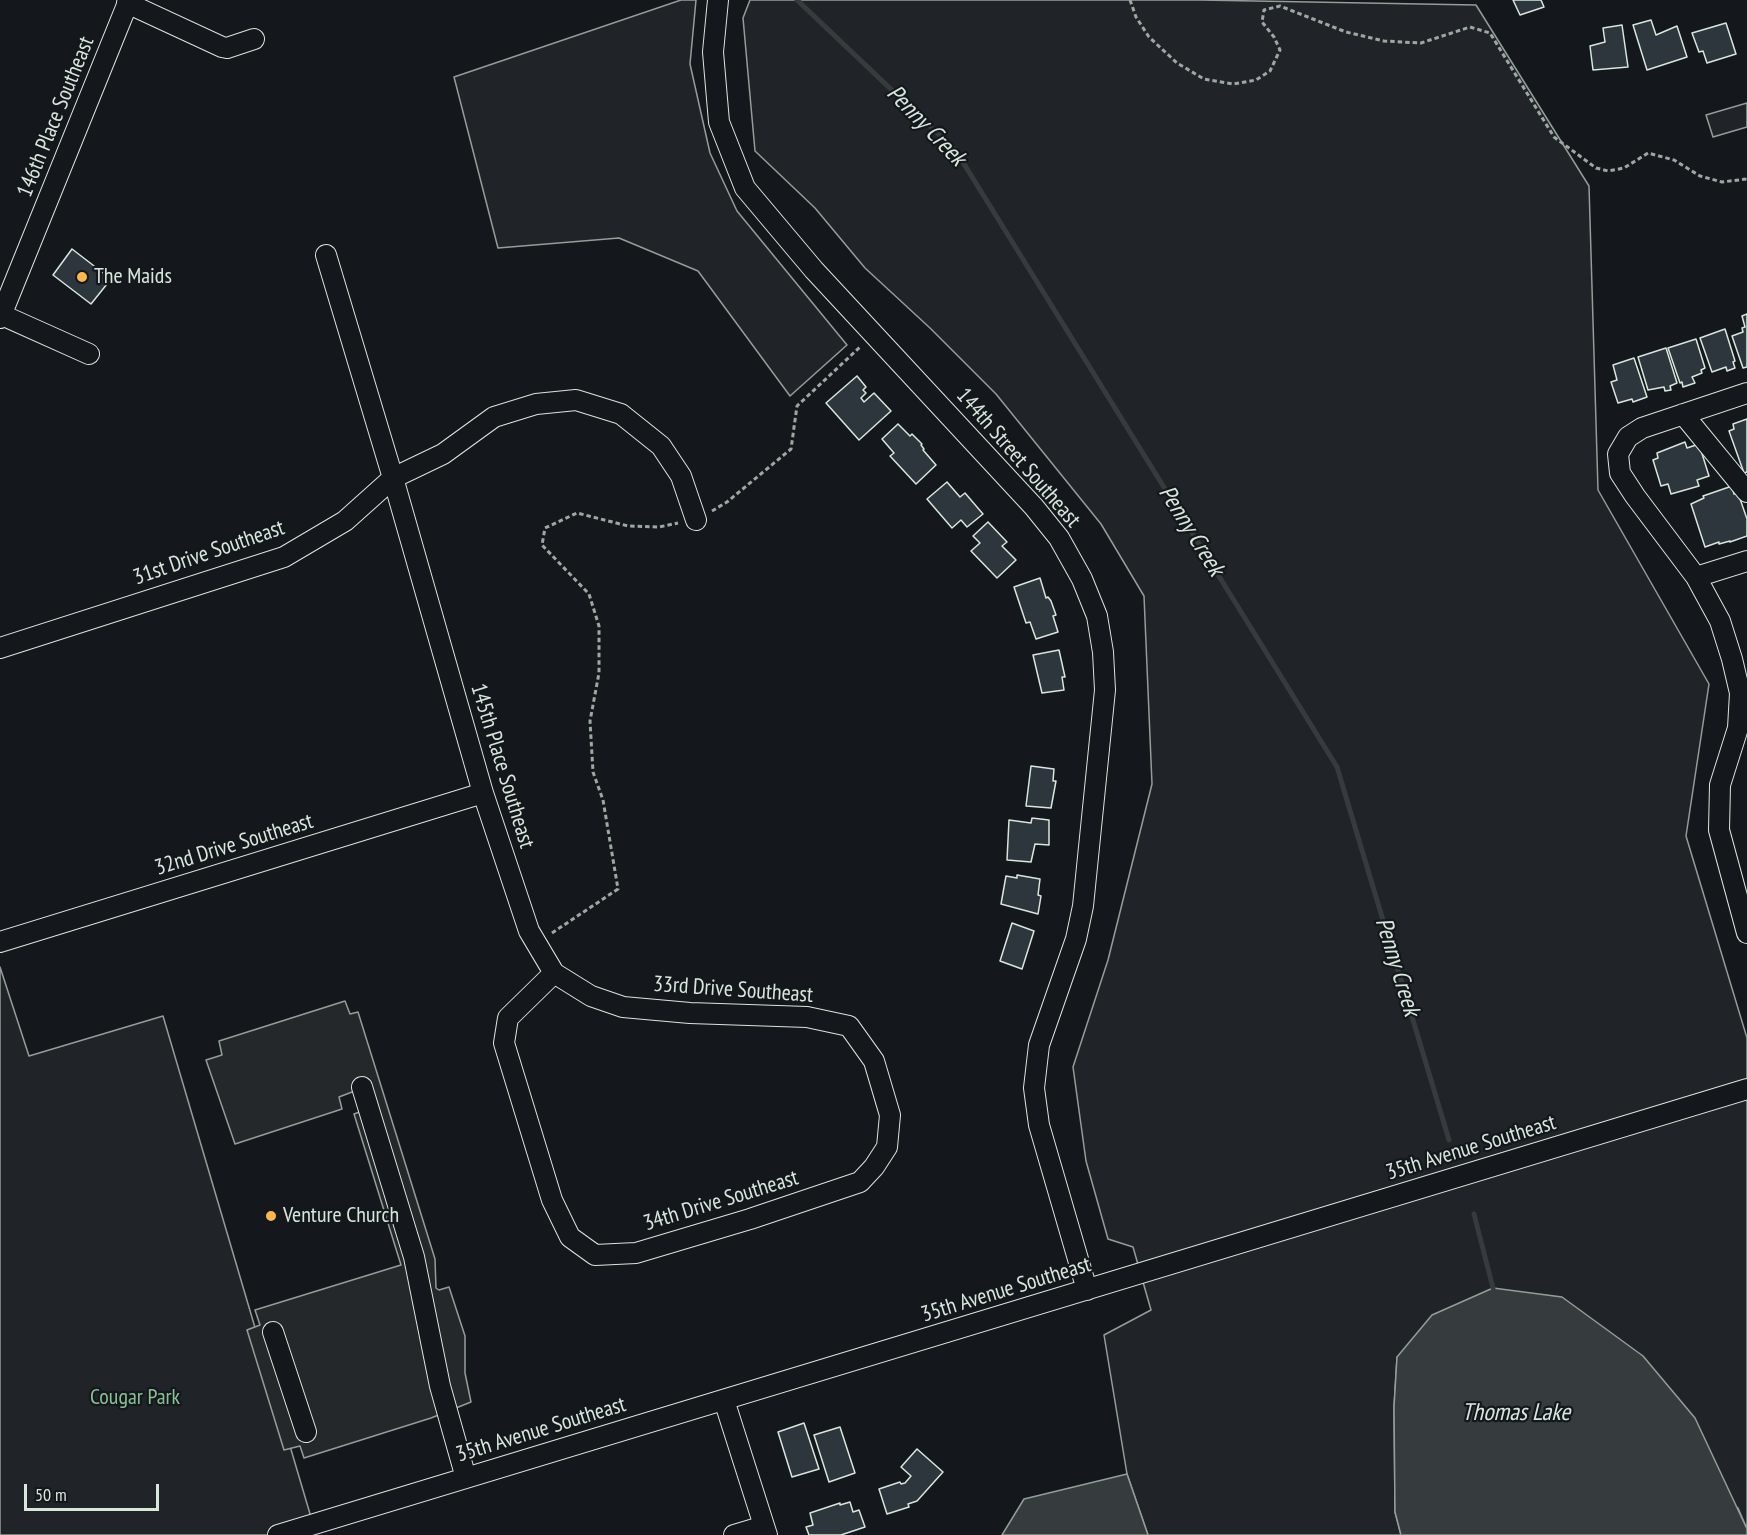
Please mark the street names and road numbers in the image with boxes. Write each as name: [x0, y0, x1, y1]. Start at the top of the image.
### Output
street label: 146th Place Southeast: [12, 33, 100, 201]
street label: 144th Street Southeast: [950, 383, 1086, 533]
street label: 31st Drive Southeast: [130, 515, 288, 591]
street label: 145th Place Southeast: [464, 681, 540, 851]
street label: 32nd Drive Southeast: [152, 808, 316, 882]
street label: 33rd Drive Southeast: [652, 971, 814, 1009]
street label: 35th Avenue Southeast: [1383, 1110, 1559, 1186]
street label: 34th Drive Southeast: [640, 1165, 802, 1237]
street label: 35th Avenue Southeast: [918, 1252, 1094, 1328]
street label: 35th Avenue Southeast: [453, 1392, 629, 1468]

